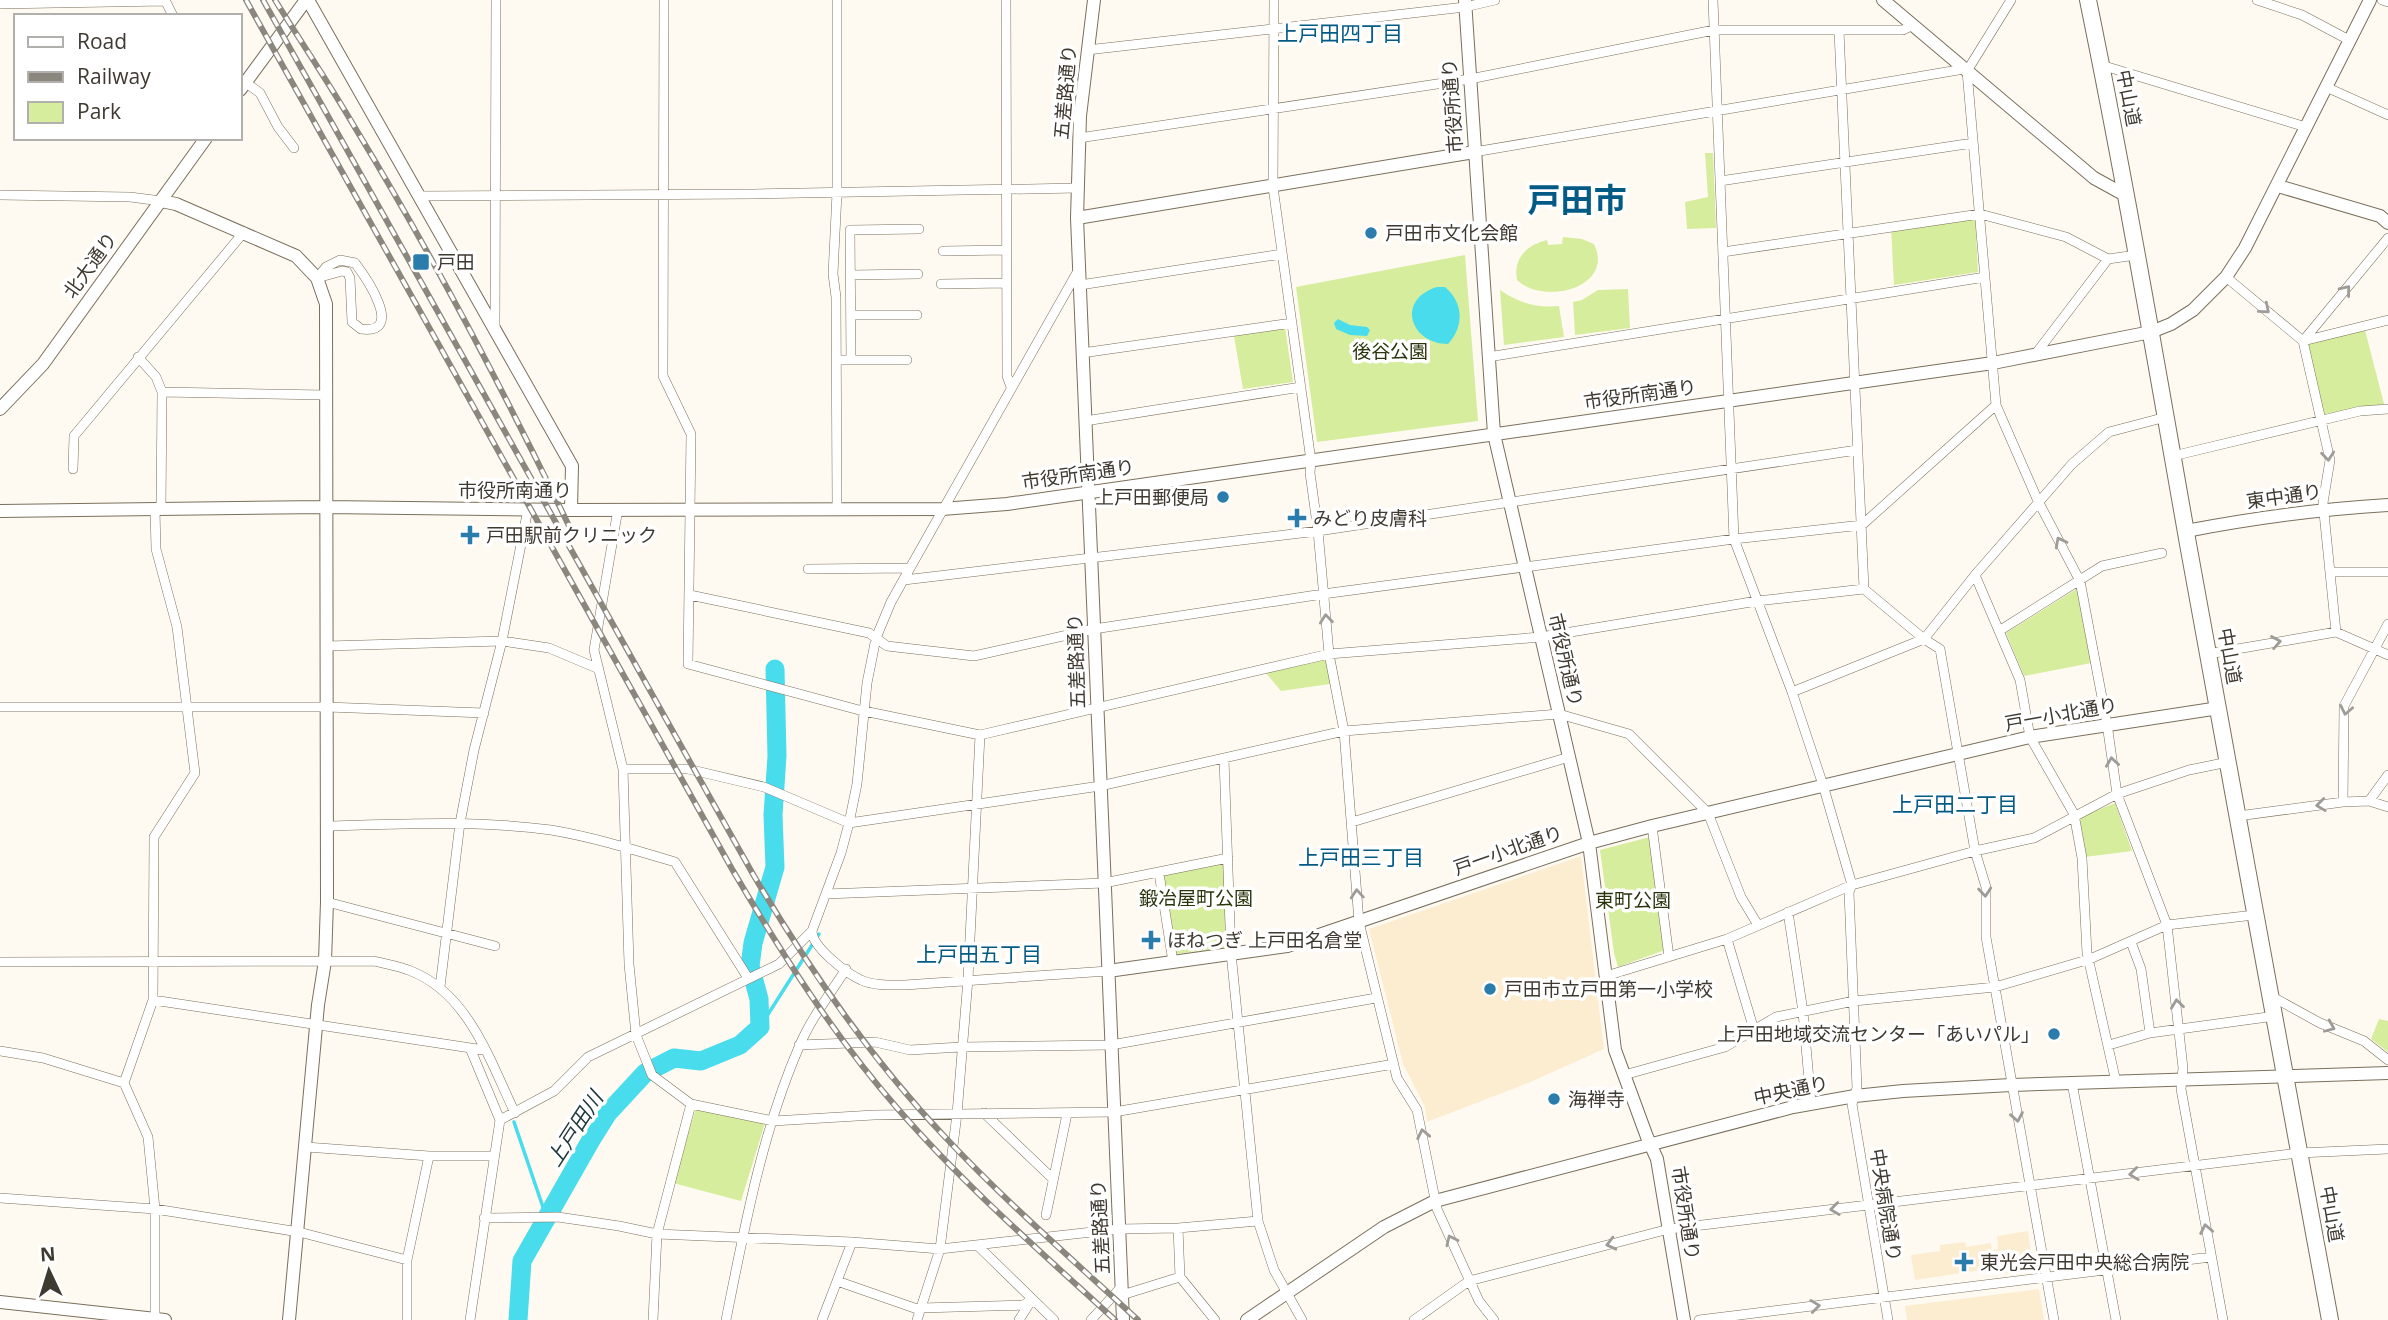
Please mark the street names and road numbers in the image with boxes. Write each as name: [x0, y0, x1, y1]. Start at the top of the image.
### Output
street label: 五差路通り: [1048, 44, 1082, 140]
street label: 市役所通り: [1436, 58, 1468, 154]
street label: 中山道: [2111, 68, 2147, 128]
street label: 北大通り: [57, 227, 123, 303]
street label: 市役所南通り: [1582, 373, 1698, 415]
street label: 市役所南通り: [1020, 453, 1136, 495]
street label: 市役所南通り: [458, 477, 572, 503]
street label: 東中通り: [2245, 478, 2323, 514]
street label: 市役所通り: [1543, 611, 1589, 709]
street label: 五差路通り: [1061, 613, 1091, 709]
street label: 中山道: [2212, 626, 2248, 686]
street label: 戸一小北通り: [2003, 691, 2119, 737]
street label: 戸一小北通り: [1450, 819, 1566, 881]
street label: 中央通り: [1751, 1069, 1831, 1111]
street label: 中央病院通り: [1864, 1147, 1908, 1263]
street label: 市役所通り: [1666, 1164, 1706, 1262]
street label: 五差路通り: [1085, 1179, 1115, 1275]
street label: 中山道: [2314, 1184, 2350, 1244]

